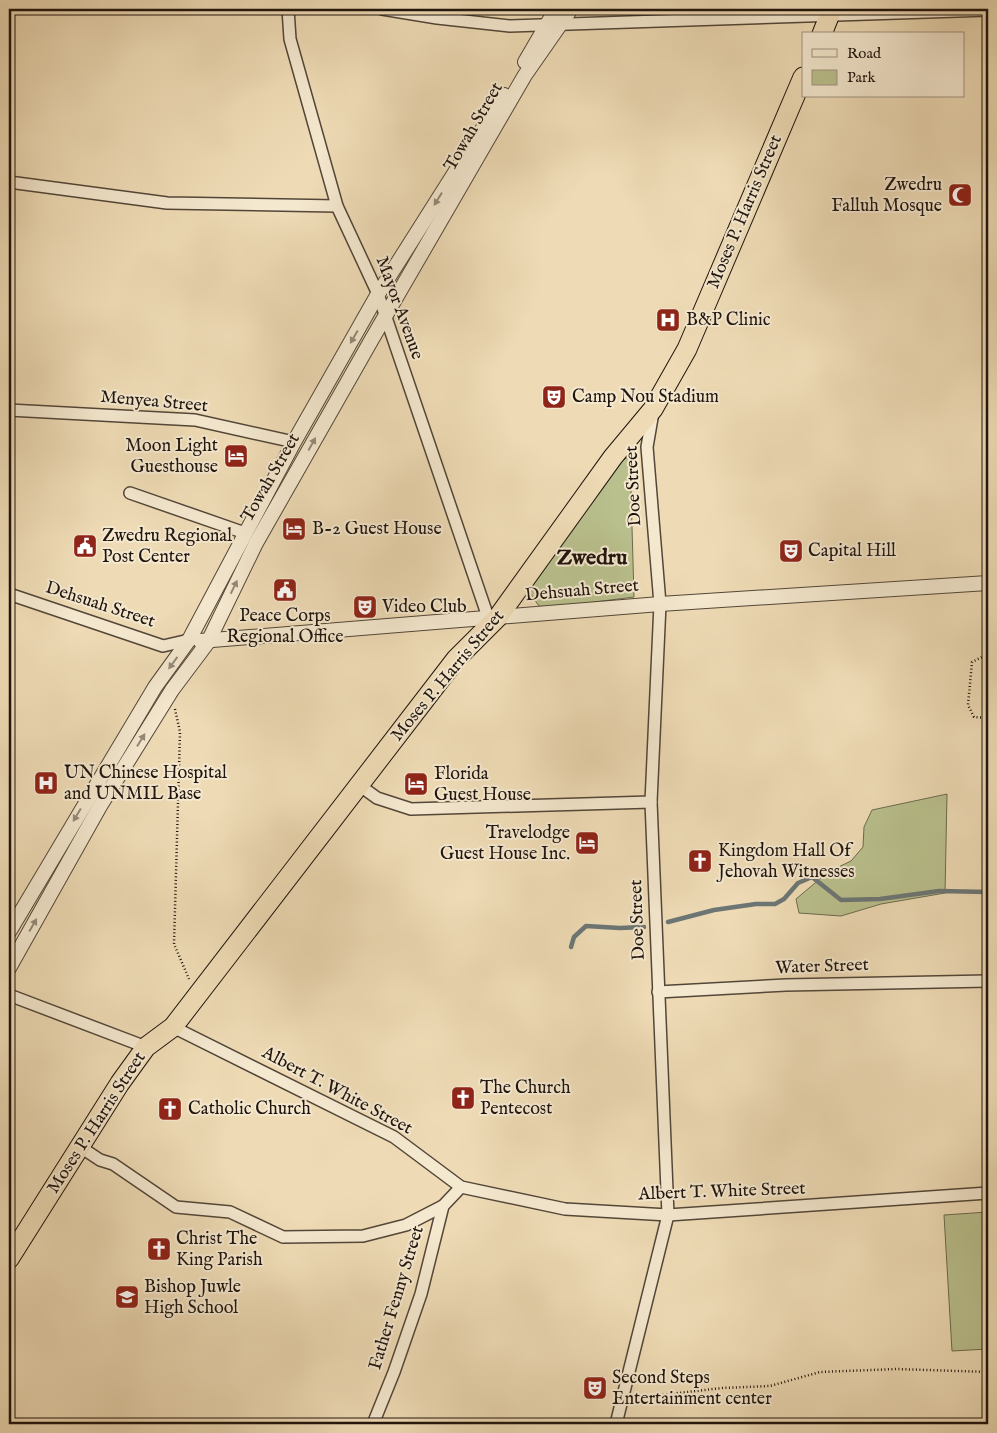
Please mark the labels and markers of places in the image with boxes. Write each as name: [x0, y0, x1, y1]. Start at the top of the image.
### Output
place label: Zwedru Falluh Mosque: [831, 174, 942, 218]
mosque icon: Zwedru Falluh Mosque: [947, 182, 973, 208]
hospital icon: B&P Clinic: [655, 307, 681, 333]
place label: B&P Clinic: [686, 309, 771, 332]
theatre icon: Camp Nou Stadium: [541, 384, 567, 410]
place label: Camp Nou Stadium: [572, 386, 719, 409]
place label: Moon Light Guesthouse: [125, 435, 218, 479]
hotel icon: Moon Light Guesthouse: [223, 443, 249, 469]
hotel icon: B-2 Guest House: [281, 516, 307, 542]
place label: B-2 Guest House: [312, 518, 442, 541]
place label: Zwedru Regional Post Center: [102, 525, 232, 569]
public building icon: Zwedru Regional Post Center: [72, 533, 98, 559]
theatre icon: Capital Hill: [778, 538, 804, 564]
place label: Capital Hill: [808, 540, 896, 563]
public building icon: Peace Corps Regional Office: [272, 577, 298, 603]
theatre icon: Video Club: [352, 594, 378, 620]
place label: Video Club: [381, 596, 467, 619]
place label: Peace Corps Regional Office: [226, 605, 344, 649]
place label: UN Chinese Hospital and UNMIL Base: [64, 762, 227, 806]
place label: Florida Guest House: [434, 763, 531, 807]
hospital icon: UN Chinese Hospital and UNMIL Base: [33, 770, 59, 796]
hotel icon: Florida Guest House: [403, 771, 429, 797]
place label: Travelodge Guest House Inc.: [440, 822, 570, 866]
hotel icon: Travelodge Guest House Inc.: [574, 830, 600, 856]
place label: Kingdom Hall Of Jehovah Witnesses: [716, 840, 855, 884]
church icon: Kingdom Hall Of Jehovah Witnesses: [687, 848, 713, 874]
place label: The Church Pentecost: [480, 1077, 571, 1121]
church icon: The Church Pentecost: [450, 1085, 476, 1111]
church icon: Catholic Church: [157, 1096, 183, 1122]
place label: Catholic Church: [188, 1098, 311, 1121]
place label: Christ The King Parish: [176, 1228, 263, 1272]
church icon: Christ The King Parish: [146, 1236, 172, 1262]
place label: Bishop Juwle High School: [144, 1276, 241, 1320]
school or university icon: Bishop Juwle High School: [114, 1284, 140, 1310]
place label: Second Steps Entertainment center: [612, 1367, 772, 1411]
theatre icon: Second Steps Entertainment center: [582, 1375, 608, 1401]

